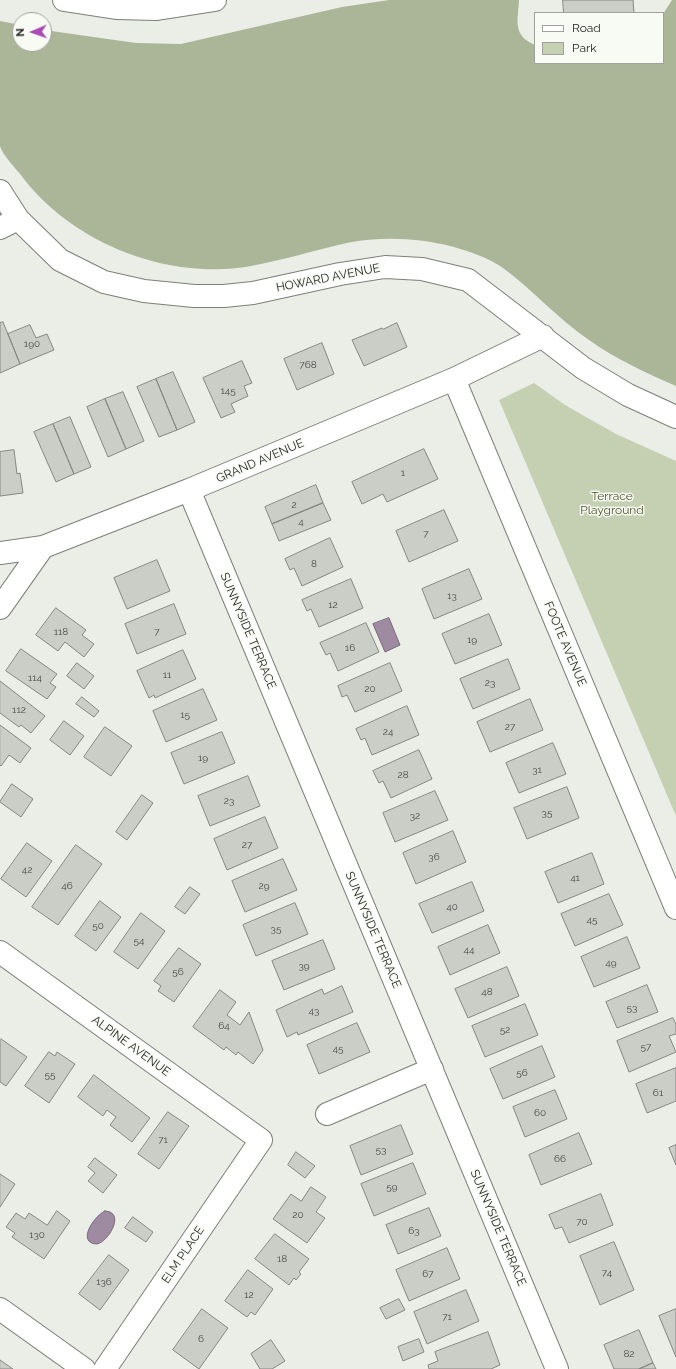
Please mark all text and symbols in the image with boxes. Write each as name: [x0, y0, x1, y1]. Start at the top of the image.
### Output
north arrow: [12, 12, 52, 52]
legend: [534, 12, 664, 64]
text: Road: [572, 21, 601, 35]
text: N: [14, 28, 27, 37]
text: Park: [572, 41, 597, 55]
street label: HOWARD AVENUE: [275, 261, 381, 295]
house number: 190: [24, 338, 40, 350]
house number: 768: [299, 359, 317, 371]
house number: 145: [220, 385, 236, 397]
street label: GRAND AVENUE: [214, 436, 306, 486]
house number: 1: [401, 467, 405, 479]
park label: Terrace Playground: [580, 489, 644, 517]
house number: 2: [291, 499, 297, 511]
house number: 4: [298, 516, 304, 528]
house number: 7: [423, 528, 429, 540]
house number: 8: [311, 558, 317, 570]
street label: SUNNYSIDE TERRACE: [217, 571, 279, 691]
house number: 13: [447, 590, 457, 602]
house number: 12: [328, 599, 338, 611]
street label: FOOTE AVENUE: [541, 599, 589, 689]
house number: 118: [54, 626, 68, 638]
house number: 7: [154, 626, 160, 638]
house number: 19: [467, 634, 477, 646]
house number: 16: [345, 642, 355, 654]
house number: 11: [163, 669, 171, 681]
house number: 114: [28, 672, 42, 684]
house number: 23: [485, 677, 495, 689]
house number: 20: [364, 683, 376, 695]
house number: 112: [12, 704, 26, 716]
house number: 15: [180, 709, 190, 721]
house number: 27: [505, 721, 515, 733]
house number: 24: [383, 726, 393, 738]
house number: 19: [198, 752, 208, 764]
house number: 31: [532, 764, 542, 776]
house number: 28: [397, 769, 409, 781]
house number: 23: [224, 795, 234, 807]
house number: 35: [542, 807, 552, 819]
house number: 32: [410, 810, 420, 822]
house number: 27: [242, 839, 252, 851]
house number: 36: [428, 851, 440, 863]
house number: 42: [22, 864, 32, 876]
street label: SUNNYSIDE TERRACE: [342, 870, 404, 990]
house number: 41: [570, 872, 580, 884]
house number: 46: [61, 880, 73, 892]
house number: 29: [258, 880, 270, 892]
house number: 40: [446, 901, 458, 913]
house number: 45: [587, 914, 597, 926]
house number: 50: [92, 920, 104, 932]
house number: 35: [271, 923, 281, 935]
house number: 54: [134, 935, 144, 947]
house number: 44: [464, 944, 474, 956]
house number: 49: [605, 957, 617, 969]
house number: 39: [298, 960, 310, 972]
house number: 56: [172, 966, 184, 978]
house number: 48: [481, 986, 493, 998]
house number: 53: [627, 1002, 637, 1014]
house number: 43: [309, 1005, 319, 1017]
street label: ALPINE AVENUE: [89, 1013, 173, 1079]
house number: 64: [218, 1020, 230, 1032]
house number: 52: [500, 1024, 510, 1036]
house number: 57: [641, 1041, 651, 1053]
house number: 45: [333, 1043, 343, 1055]
house number: 56: [516, 1067, 528, 1079]
house number: 55: [45, 1069, 55, 1081]
house number: 61: [653, 1087, 663, 1099]
house number: 60: [534, 1107, 546, 1119]
house number: 71: [158, 1134, 168, 1146]
house number: 53: [376, 1144, 386, 1156]
house number: 66: [554, 1153, 566, 1165]
street label: SUNNYSIDE TERRACE: [467, 1168, 529, 1288]
house number: 59: [386, 1181, 398, 1193]
house number: 20: [292, 1209, 304, 1221]
house number: 70: [576, 1216, 588, 1228]
street label: ELM PLACE: [159, 1224, 207, 1286]
house number: 63: [408, 1225, 420, 1237]
house number: 130: [29, 1229, 45, 1241]
house number: 18: [277, 1253, 287, 1265]
house number: 74: [602, 1267, 612, 1279]
house number: 67: [422, 1268, 434, 1280]
house number: 136: [96, 1276, 112, 1288]
house number: 12: [244, 1289, 254, 1301]
house number: 71: [442, 1311, 452, 1323]
house number: 6: [198, 1333, 204, 1345]
house number: 82: [623, 1348, 635, 1360]

